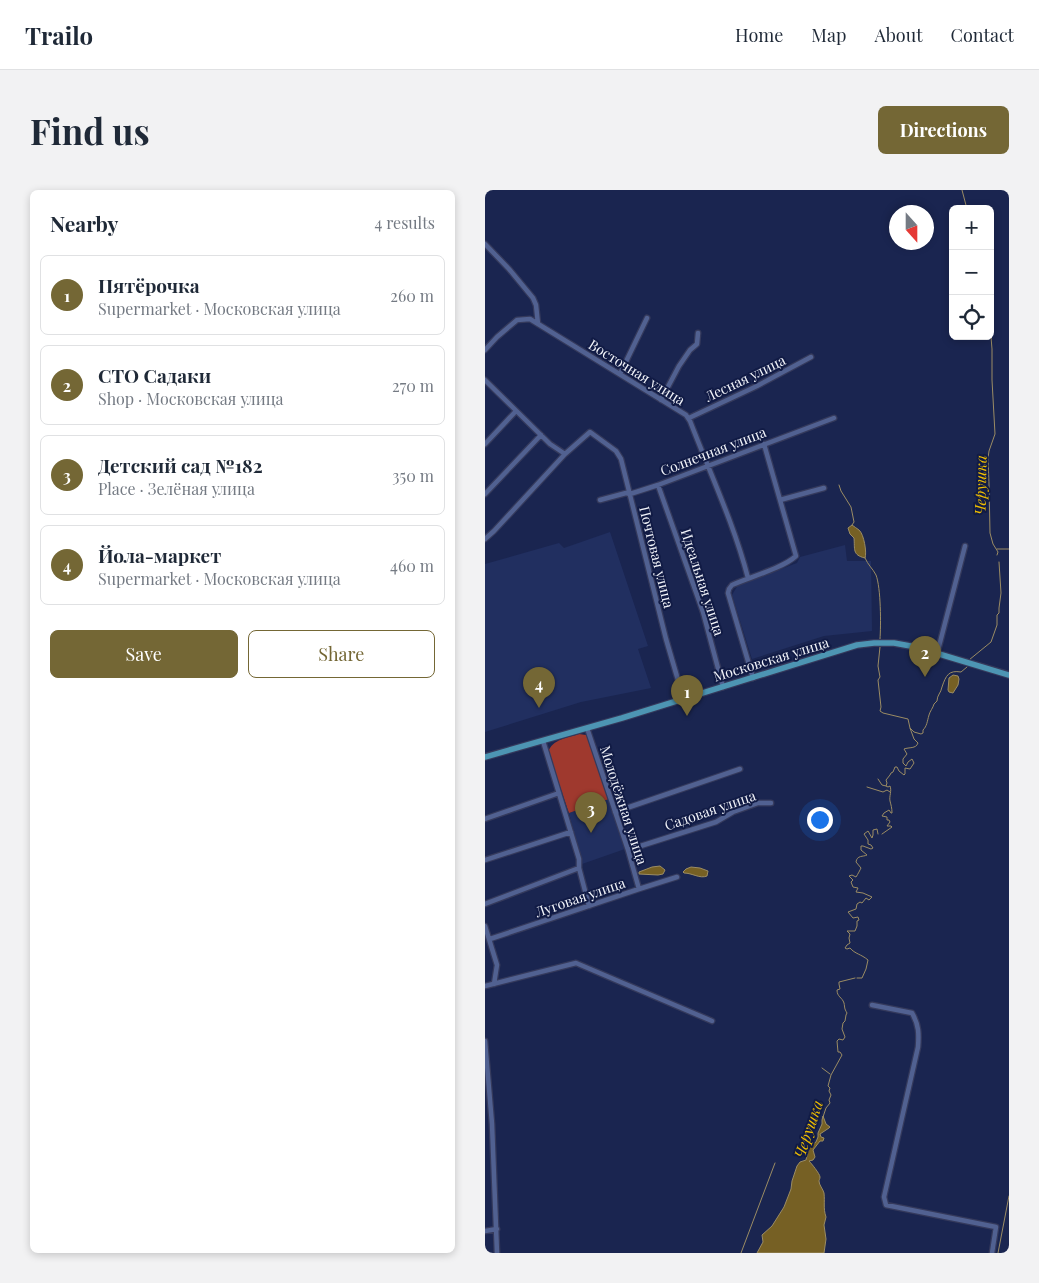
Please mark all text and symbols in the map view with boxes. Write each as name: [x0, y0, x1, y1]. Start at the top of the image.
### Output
text: Trailo: [25, 19, 93, 51]
text: Home: [735, 23, 783, 47]
text: Map: [811, 23, 846, 47]
text: About: [874, 23, 923, 47]
text: Contact: [951, 23, 1014, 47]
button: Directions: [878, 106, 1009, 154]
text: Find us: [30, 107, 150, 154]
north arrow: [889, 205, 934, 250]
map controls: [949, 205, 994, 340]
button: +: [949, 205, 994, 250]
text: Nearby: [50, 209, 119, 237]
text: 4 results: [374, 212, 435, 233]
button: −: [949, 250, 994, 295]
text: Пятёрочка: [98, 272, 200, 298]
text: 1: [64, 285, 70, 306]
text: 260 m: [390, 285, 434, 306]
button: locate: [949, 295, 994, 340]
text: Supermarket · Московская улица: [98, 298, 341, 319]
street label: Восточная улица: [585, 335, 689, 409]
street label: Лесная улица: [701, 350, 789, 406]
text: СТО Садаки: [98, 362, 211, 388]
text: 2: [63, 375, 71, 396]
text: 270 m: [392, 375, 434, 396]
text: Shop · Московская улица: [98, 388, 284, 409]
street label: Солнечная улица: [657, 422, 769, 480]
text: Детский сад №182: [98, 452, 263, 478]
water label: Черушка: [969, 455, 991, 515]
text: 3: [63, 465, 71, 486]
text: 350 m: [392, 465, 434, 486]
text: Place · Зелёная улица: [98, 478, 255, 499]
street label: Почтовая улица: [635, 504, 679, 610]
street label: Идеальная улица: [677, 526, 729, 638]
text: Йола-маркет: [98, 542, 221, 568]
text: 4: [63, 555, 71, 576]
text: 460 m: [390, 555, 434, 576]
text: Supermarket · Московская улица: [98, 568, 341, 589]
button: Save: [50, 630, 238, 678]
button: Share: [248, 630, 435, 678]
street label: Московская улица: [711, 632, 831, 686]
pin: 2: [909, 636, 941, 677]
pin: 4: [523, 667, 555, 708]
pin: 1: [671, 675, 703, 716]
street label: Молодёжная улица: [596, 743, 652, 867]
street label: Садовая улица: [662, 786, 758, 834]
pin: 3: [575, 792, 607, 833]
your location: [807, 807, 833, 833]
street label: Луговая улица: [531, 873, 628, 922]
water label: Черушка: [789, 1097, 827, 1161]

